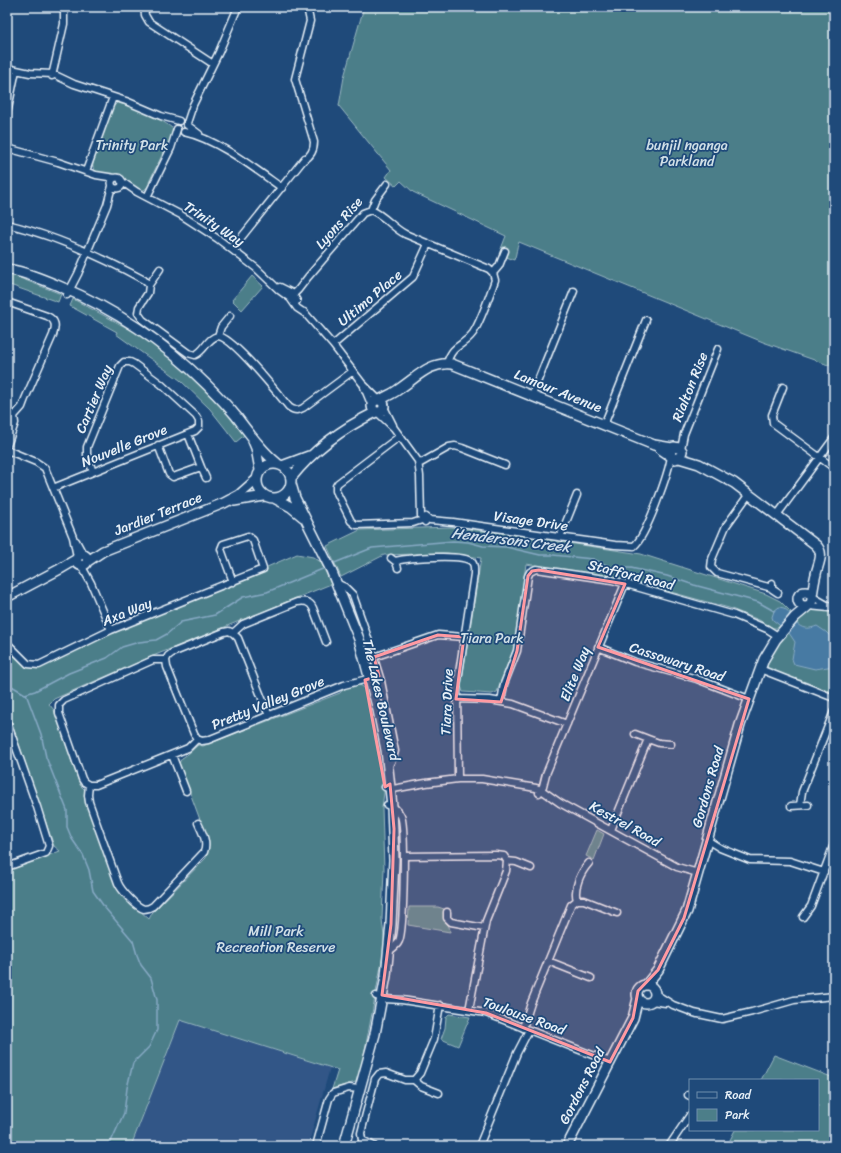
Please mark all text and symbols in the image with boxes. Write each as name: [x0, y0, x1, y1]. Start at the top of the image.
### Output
park label: Trinity Park: [96, 133, 168, 158]
park label: bunjil nganga Parkland: [646, 133, 728, 174]
street label: Lyons Rise: [309, 191, 369, 255]
street label: Trinity Way: [178, 194, 250, 254]
street label: Ultimo Place: [332, 263, 408, 333]
street label: Rialton Rise: [665, 348, 715, 426]
street label: Cartier Way: [68, 360, 120, 437]
street label: Lamour Avenue: [510, 362, 606, 420]
street label: Nouvelle Grove: [77, 417, 171, 475]
street label: Jardier Terrace: [109, 485, 206, 543]
street label: Visage Drive: [492, 503, 570, 539]
water label: Hendersons Creek: [450, 520, 574, 560]
street label: Stafford Road: [585, 552, 678, 598]
street label: Axa Way: [97, 590, 157, 634]
park label: Tiara Park: [460, 626, 524, 651]
street label: Cassowary Road: [626, 635, 730, 690]
street label: The Lakes Boulevard: [355, 637, 407, 765]
street label: Elite Way: [553, 642, 598, 705]
street label: Tiara Drive: [433, 668, 461, 736]
street label: Pretty Valley Grove: [208, 669, 328, 737]
street label: Gordons Road: [684, 742, 732, 831]
street label: Kestrel Road: [585, 794, 667, 855]
park label: Mill Park Recreation Reserve: [217, 919, 335, 960]
street label: Toulouse Road: [479, 989, 571, 1043]
street label: Gordons Road: [552, 1042, 613, 1129]
legend: [689, 1079, 819, 1131]
text: Road: [725, 1084, 752, 1106]
text: Park: [725, 1104, 750, 1126]

